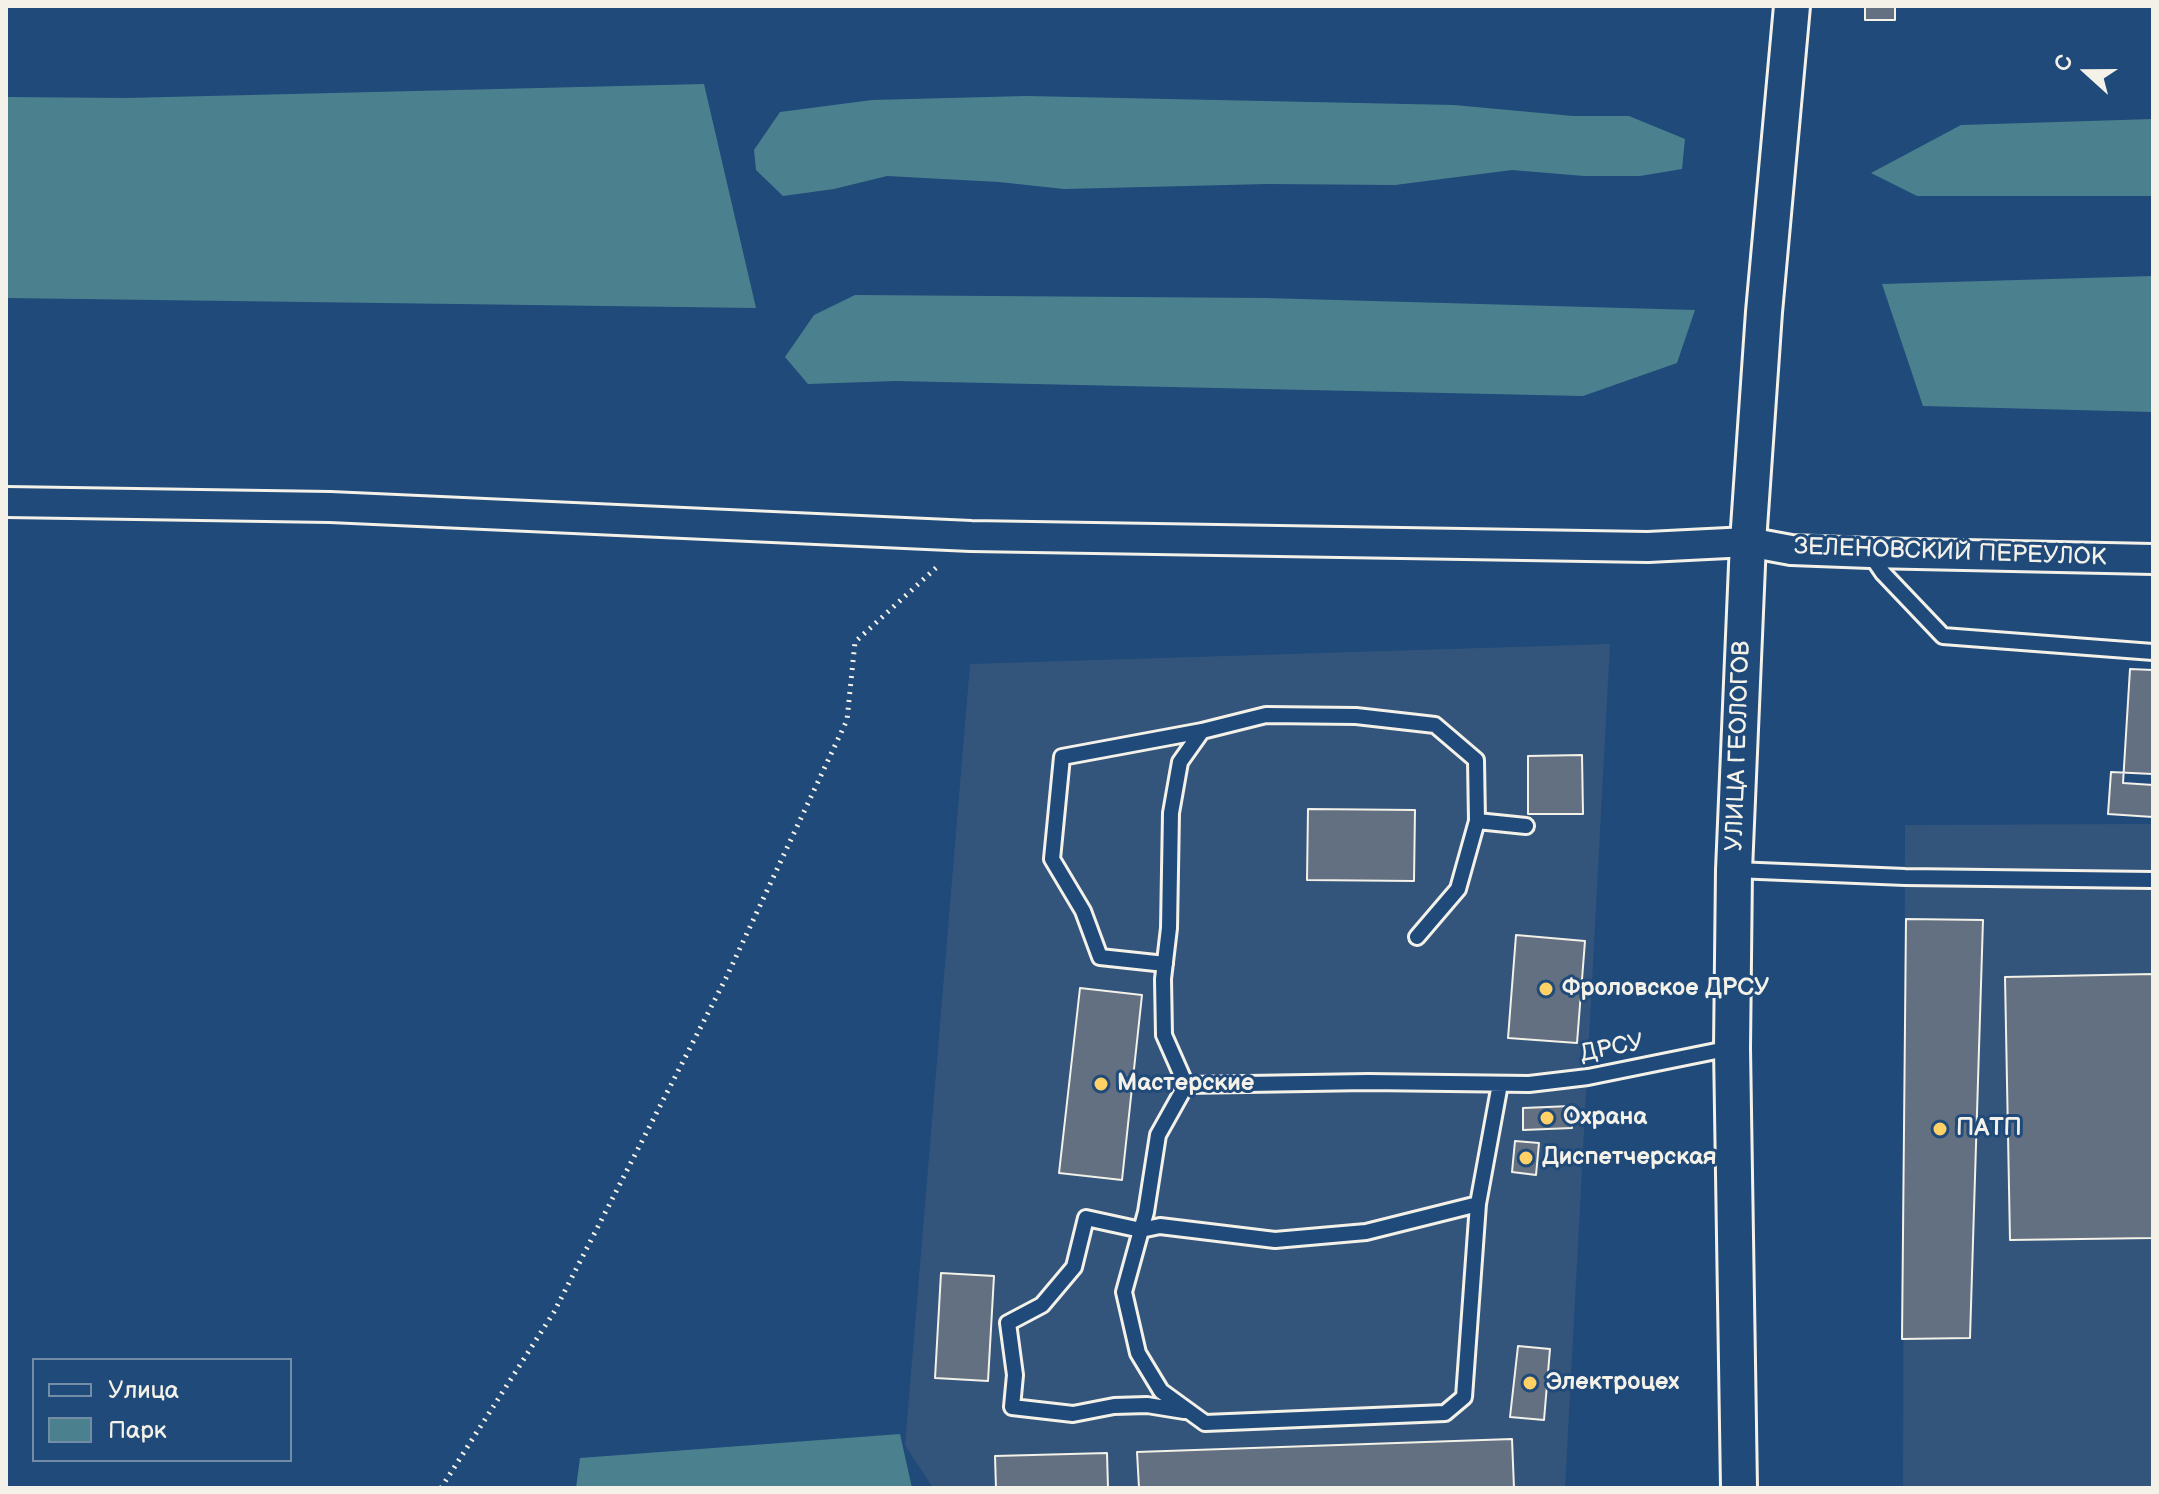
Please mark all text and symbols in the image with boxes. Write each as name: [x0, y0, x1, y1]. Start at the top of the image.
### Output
north arrow: [2047, 32, 2127, 112]
text: С: [2049, 51, 2079, 75]
street label: ЗЕЛЕНОВСКИЙ ПЕРЕУЛОК: [1793, 533, 2107, 573]
street label: УЛИЦА ГЕОЛОГОВ: [1721, 640, 1757, 852]
place label: Фроловское ДРСУ: [1562, 975, 1769, 1003]
marker: Фроловское ДРСУ: [1537, 980, 1555, 998]
street label: ДРСУ: [1578, 1029, 1646, 1069]
place label: Мастерские: [1117, 1070, 1254, 1098]
marker: Мастерские: [1092, 1075, 1110, 1093]
place label: Охрана: [1563, 1104, 1647, 1132]
marker: Охрана: [1538, 1109, 1556, 1127]
place label: ПАТП: [1956, 1115, 2022, 1143]
marker: ПАТП: [1931, 1120, 1949, 1138]
place label: Диспетчерская: [1542, 1144, 1717, 1172]
marker: Диспетчерская: [1517, 1149, 1535, 1167]
legend: [32, 1358, 292, 1462]
place label: Электроцех: [1546, 1369, 1679, 1397]
marker: Электроцех: [1521, 1374, 1539, 1392]
text: Улица: [108, 1376, 179, 1405]
text: Парк: [108, 1416, 166, 1445]

